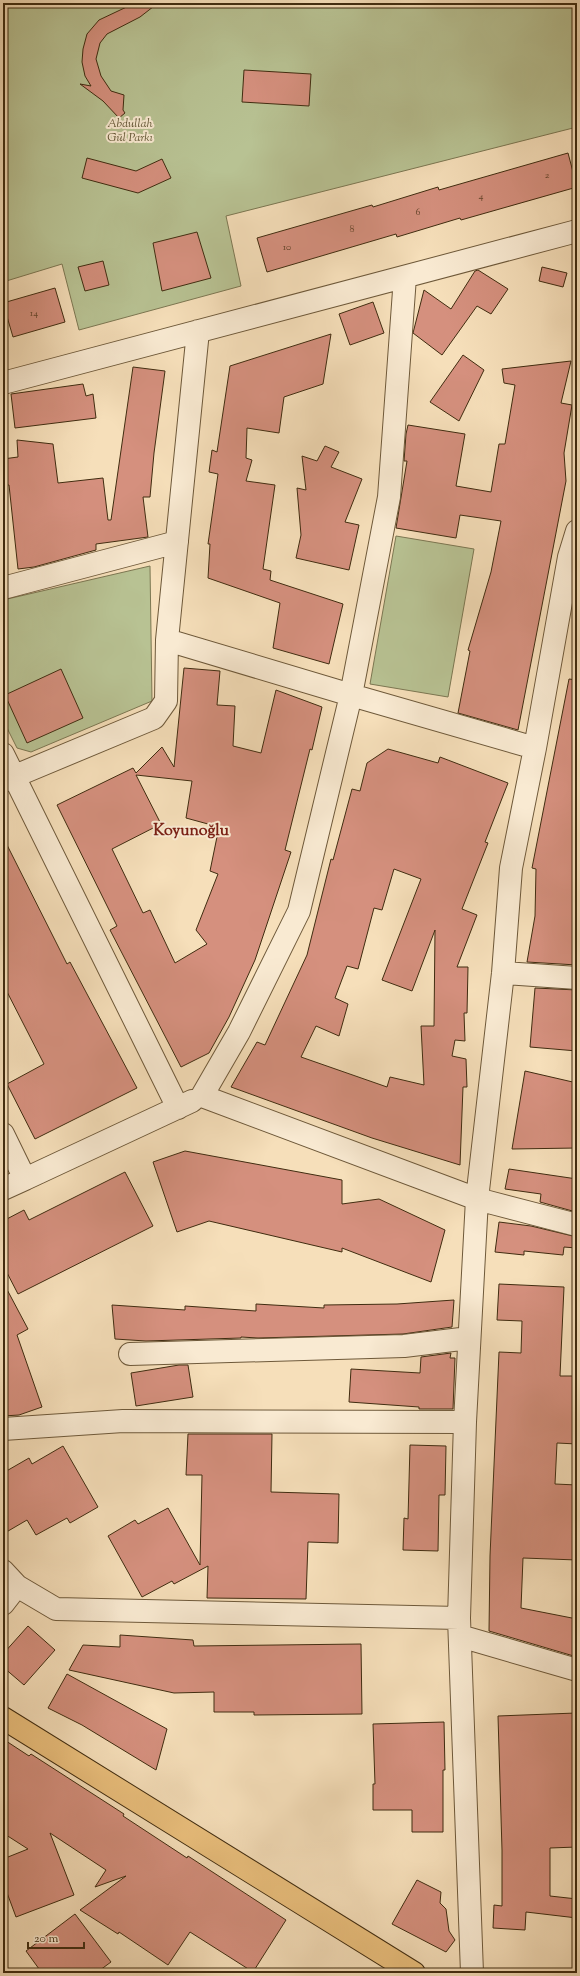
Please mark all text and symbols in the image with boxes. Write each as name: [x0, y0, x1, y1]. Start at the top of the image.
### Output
park label: Abdullah Gül Parkı: [107, 115, 153, 147]
house number: 2: [545, 168, 550, 183]
house number: 4: [478, 189, 484, 204]
house number: 6: [416, 205, 421, 220]
house number: 8: [350, 222, 355, 237]
house number: 10: [283, 240, 291, 255]
house number: 14: [30, 306, 38, 321]
district label: Koyunoğlu: [153, 820, 230, 843]
scale bar: [28, 1924, 84, 1950]
text: 20 m: [34, 1930, 59, 1948]

